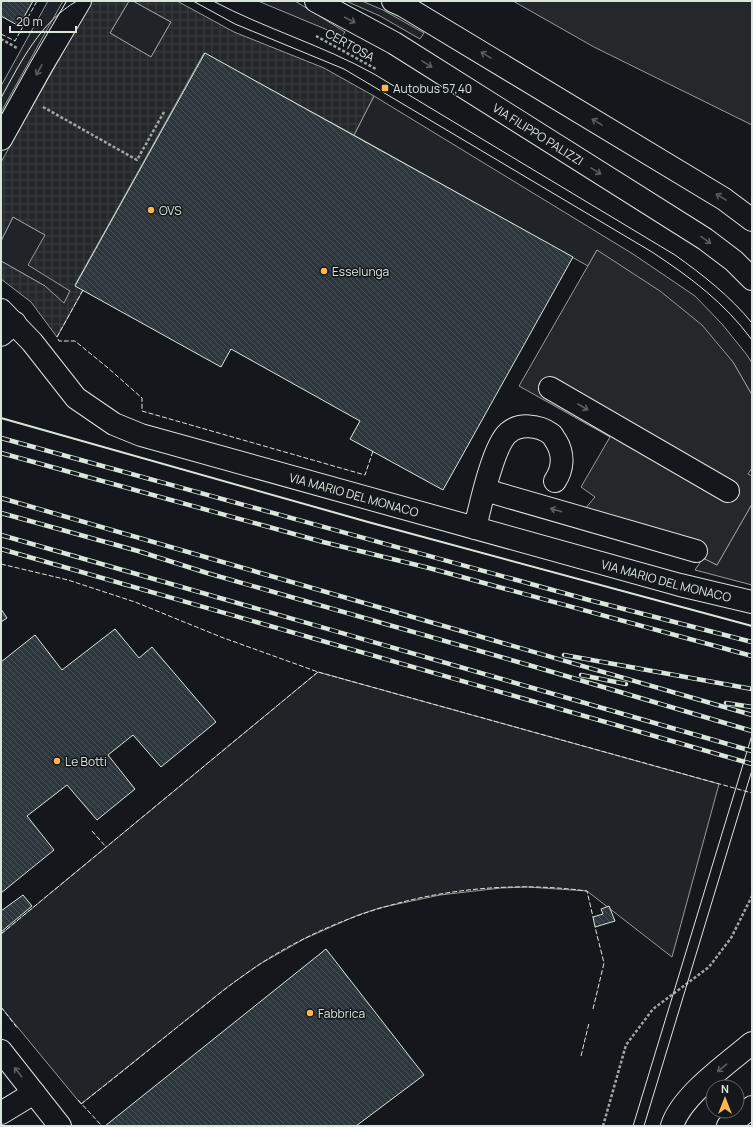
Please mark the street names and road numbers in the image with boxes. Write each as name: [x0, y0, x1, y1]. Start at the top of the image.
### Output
street label: CERTOSA: [322, 25, 378, 66]
street label: VIA FILIPPO PALIZZI: [490, 99, 587, 169]
street label: VIA MARIO DEL MONACO: [287, 468, 421, 520]
street label: VIA MARIO DEL MONACO: [599, 555, 733, 605]

